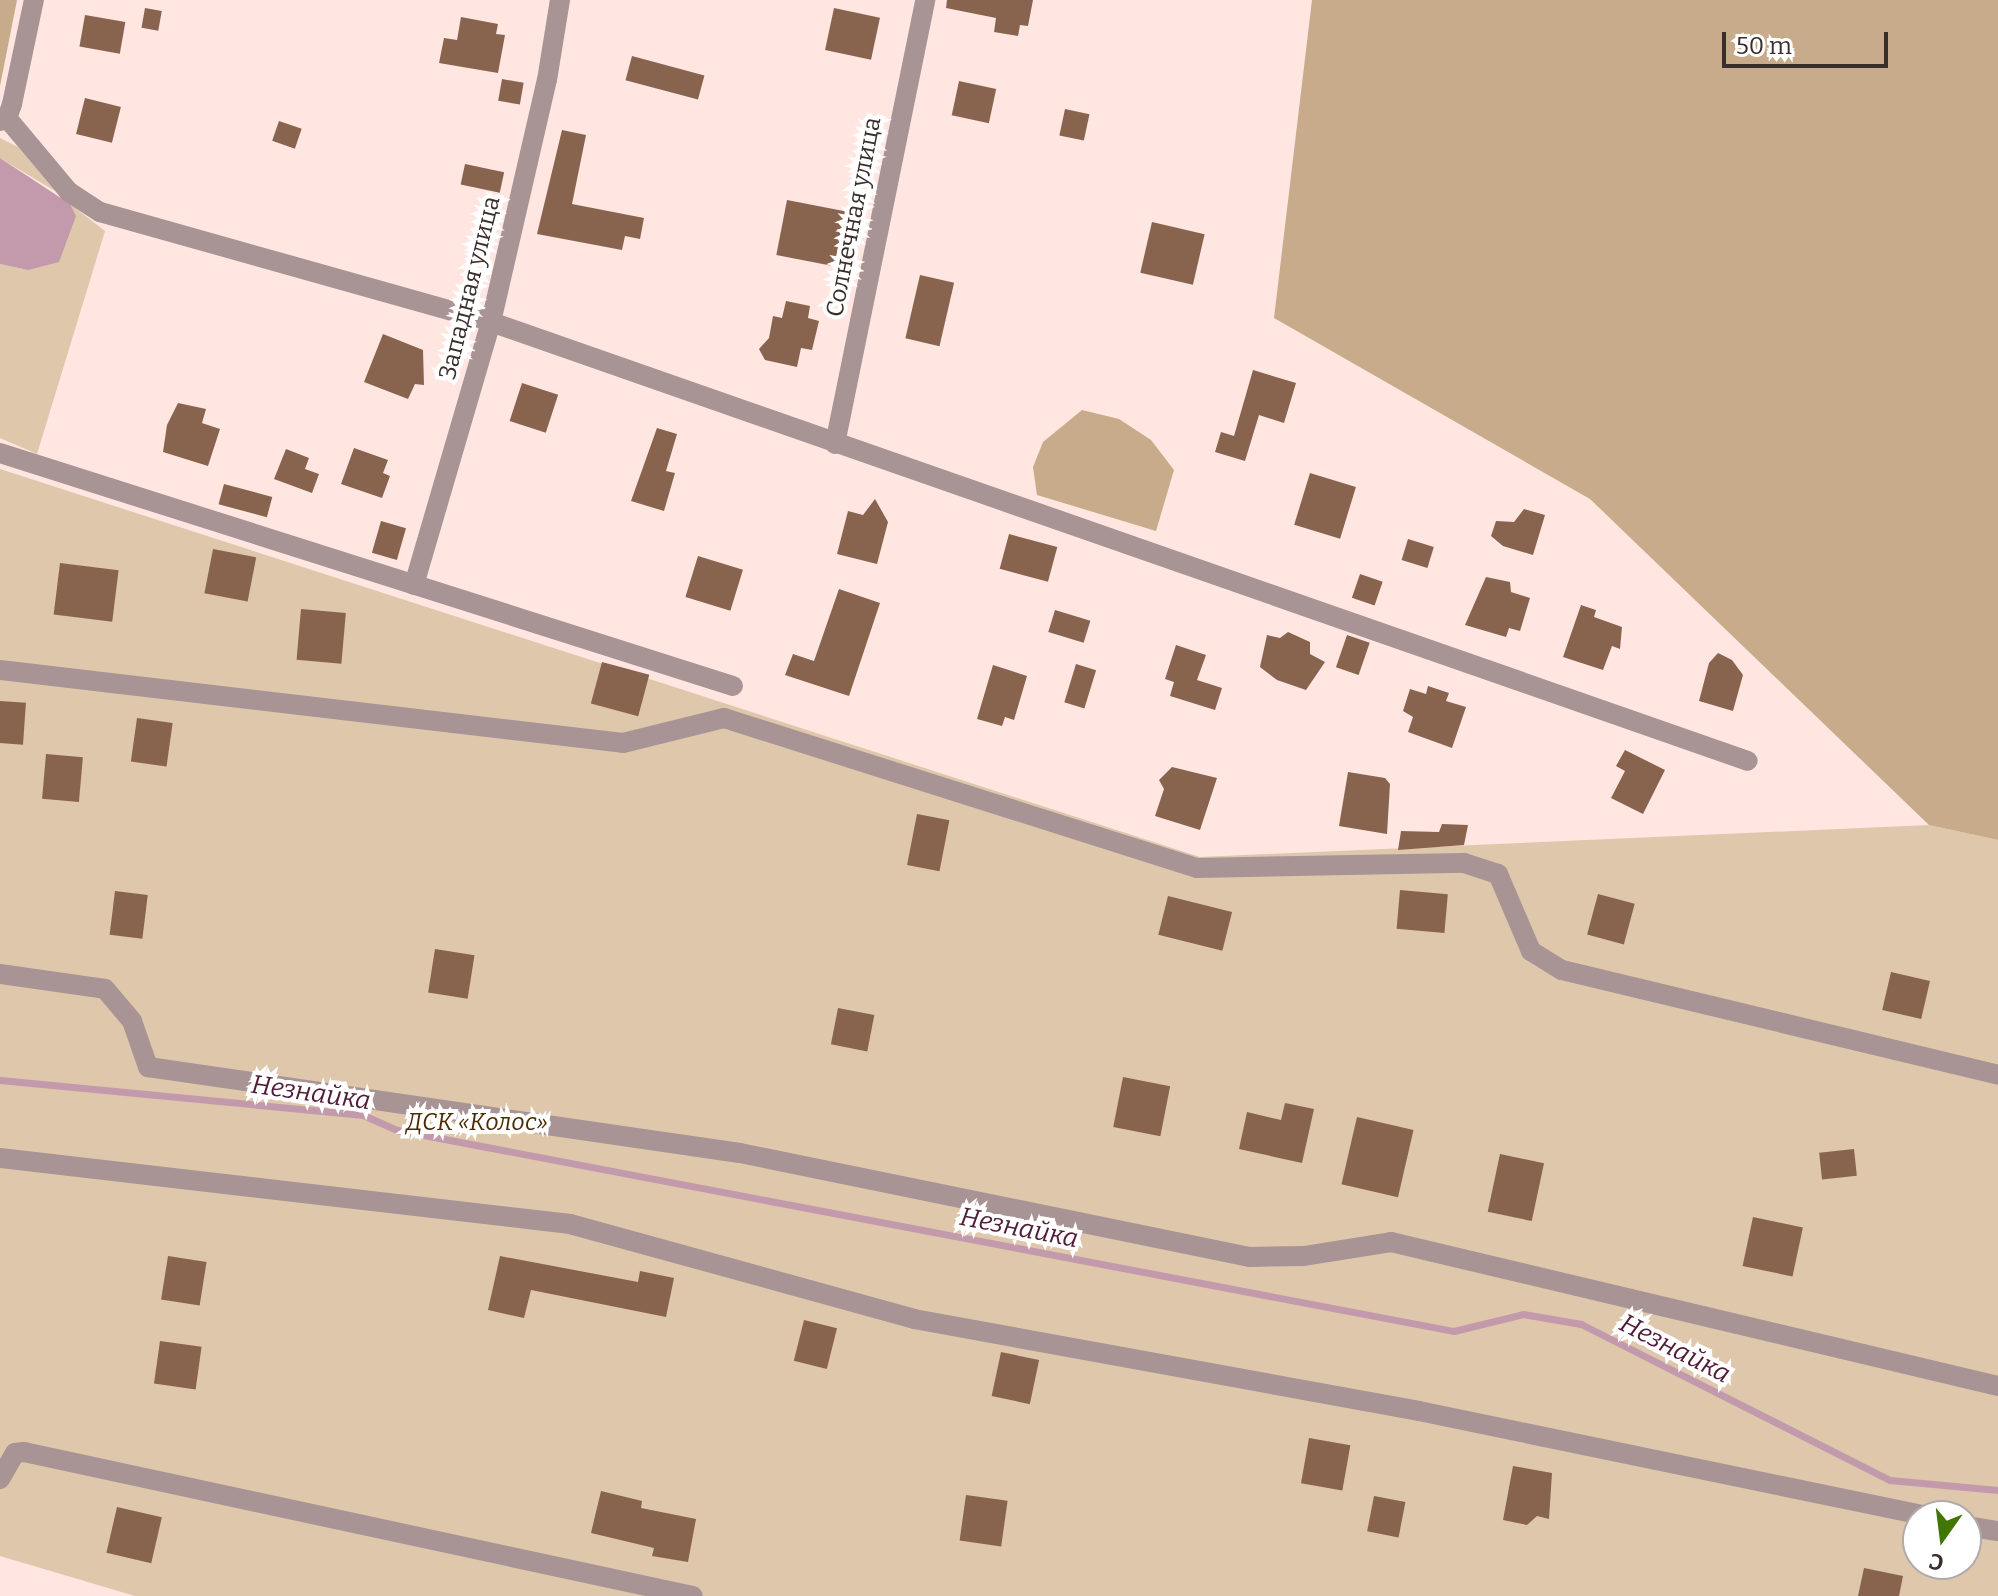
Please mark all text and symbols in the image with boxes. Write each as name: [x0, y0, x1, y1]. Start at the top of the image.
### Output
scale bar: [1726, 16, 1892, 66]
text: 50 m: [1736, 32, 1792, 60]
street label: Солнечная улица: [821, 115, 887, 319]
street label: Западная улица: [433, 193, 507, 383]
water label: Незнайка: [249, 1069, 373, 1117]
park label: ДСК «Колос»: [406, 1109, 548, 1137]
water label: Незнайка: [957, 1201, 1081, 1255]
water label: Незнайка: [1614, 1308, 1736, 1390]
north arrow: [1902, 1500, 1982, 1580]
text: С: [1927, 1547, 1947, 1577]

